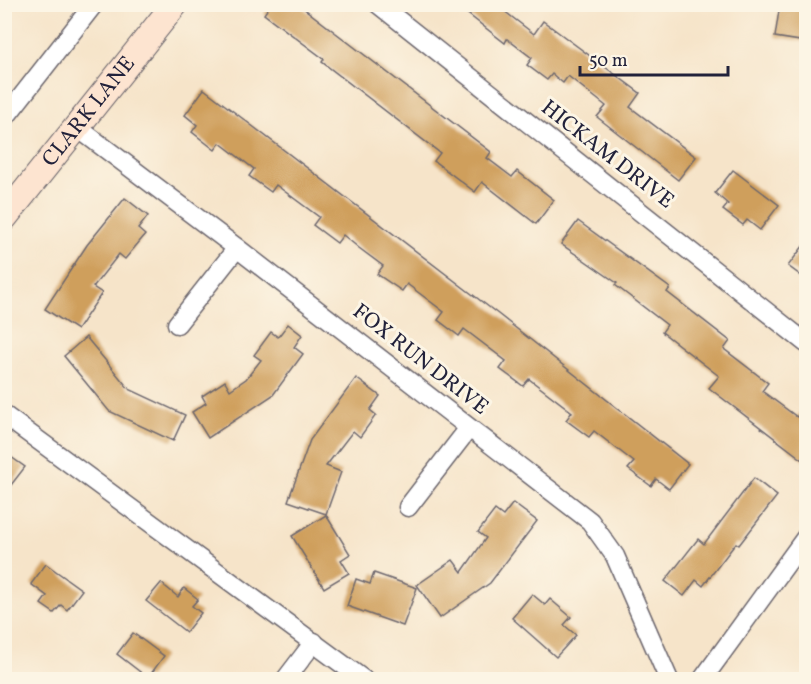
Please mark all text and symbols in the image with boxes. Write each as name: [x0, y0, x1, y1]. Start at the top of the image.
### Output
scale bar: [580, 39, 728, 77]
text: 50 m: [589, 49, 628, 74]
street label: CLARK LANE: [35, 50, 143, 174]
street label: HICKAM DRIVE: [534, 93, 680, 217]
street label: FOX RUN DRIVE: [345, 297, 495, 423]

